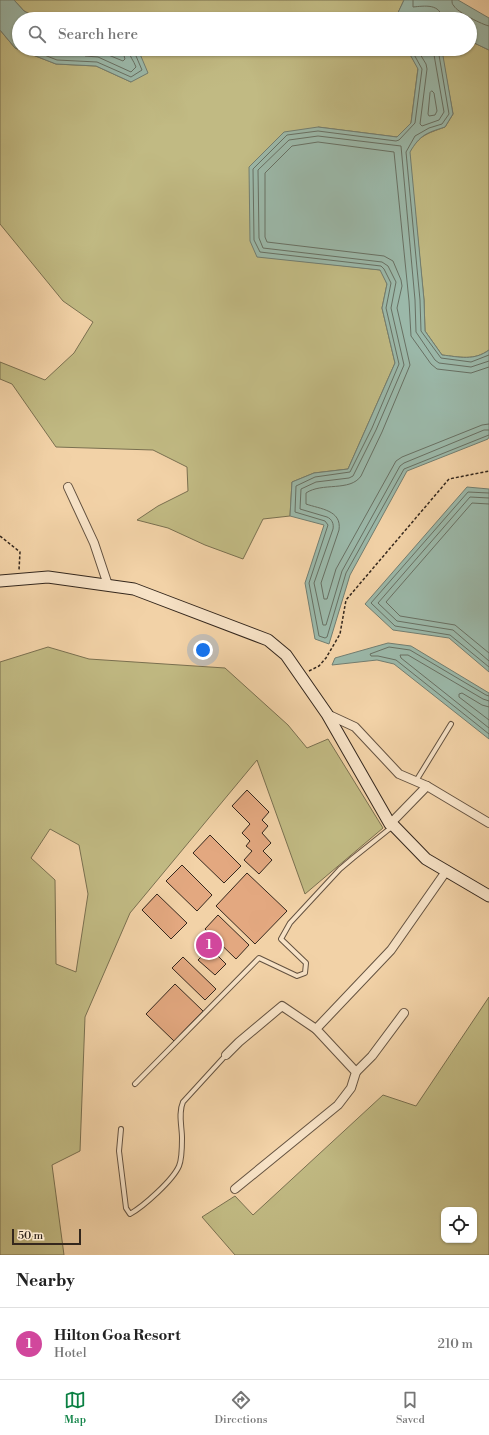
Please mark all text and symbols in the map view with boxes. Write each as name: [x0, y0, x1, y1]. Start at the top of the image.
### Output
search box: [12, 12, 477, 56]
icon: search: [26, 23, 48, 45]
text: Search here: [58, 25, 138, 44]
your location: [193, 640, 213, 660]
pin: 1: [196, 930, 222, 960]
map controls: [441, 1207, 477, 1243]
button: locate: [441, 1207, 477, 1243]
scale bar: [12, 1227, 81, 1246]
text: 50 m: [18, 1229, 43, 1243]
text: Nearby: [16, 1270, 75, 1292]
text: Hilton Goa Resort: [54, 1326, 181, 1345]
text: 1: [26, 1336, 32, 1352]
text: 210 m: [438, 1336, 473, 1352]
text: Hotel: [54, 1345, 87, 1361]
tab: Map: [64, 1389, 86, 1427]
tab: Directions: [215, 1389, 268, 1427]
tab: Saved: [396, 1389, 425, 1427]

